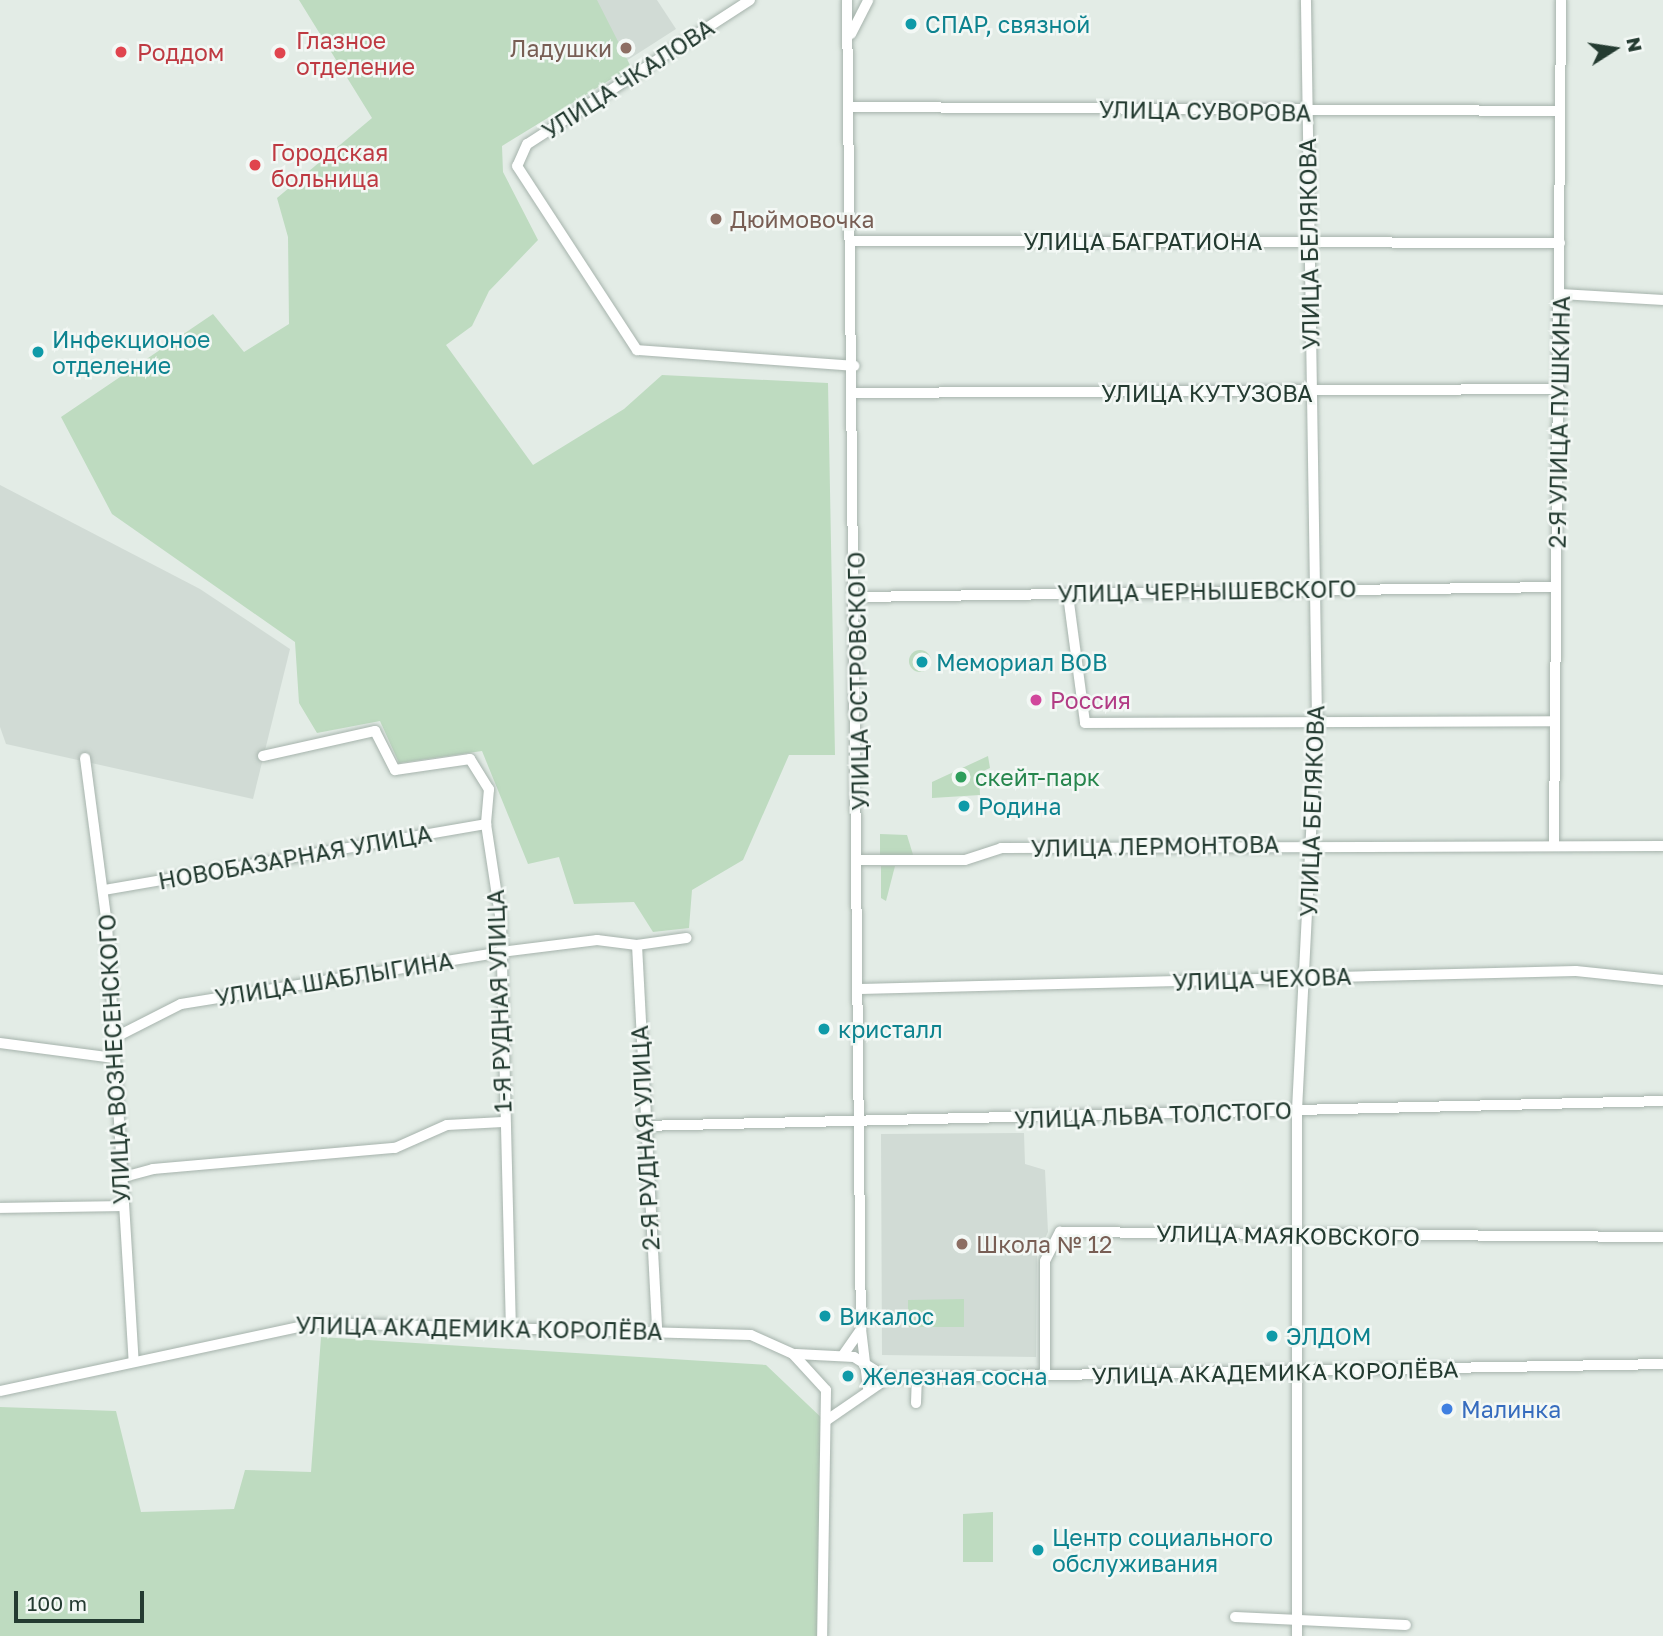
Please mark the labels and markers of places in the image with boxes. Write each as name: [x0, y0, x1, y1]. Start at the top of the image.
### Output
place label: СПАР, связной: [925, 10, 1090, 38]
marker: СПАР, связной: [903, 16, 919, 32]
place label: Глазное отделение: [296, 26, 415, 80]
place label: Ладушки: [510, 34, 612, 62]
place label: Роддом: [137, 38, 224, 66]
marker: Ладушки: [618, 40, 634, 56]
marker: Роддом: [111, 42, 131, 62]
marker: Глазное отделение: [270, 43, 290, 63]
place label: Городская больница: [271, 138, 388, 192]
marker: Городская больница: [245, 155, 265, 175]
place label: Дюймовочка: [730, 205, 875, 233]
marker: Дюймовочка: [708, 211, 724, 227]
place label: Инфекционое отделение: [52, 325, 210, 379]
marker: Инфекционое отделение: [30, 344, 46, 360]
place label: Мемориал ВОВ: [936, 648, 1107, 676]
marker: Мемориал ВОВ: [914, 654, 930, 670]
place label: Россия: [1050, 686, 1131, 714]
marker: Россия: [1028, 692, 1044, 708]
place label: скейт-парк: [975, 763, 1100, 791]
marker: скейт-парк: [953, 769, 969, 785]
place label: Родина: [978, 792, 1061, 820]
marker: Родина: [956, 798, 972, 814]
place label: кристалл: [838, 1015, 943, 1043]
marker: кристалл: [816, 1021, 832, 1037]
place label: Школа № 12: [976, 1230, 1112, 1258]
marker: Школа № 12: [954, 1236, 970, 1252]
place label: Викалос: [839, 1302, 934, 1330]
marker: Викалос: [817, 1308, 833, 1324]
place label: ЭЛДОМ: [1286, 1322, 1371, 1350]
marker: ЭЛДОМ: [1264, 1328, 1280, 1344]
place label: Железная сосна: [862, 1362, 1047, 1390]
marker: Железная сосна: [840, 1368, 856, 1384]
place label: Малинка: [1461, 1395, 1561, 1423]
marker: Малинка: [1439, 1401, 1455, 1417]
place label: Центр социального обслуживания: [1052, 1523, 1273, 1577]
marker: Центр социального обслуживания: [1030, 1542, 1046, 1558]

